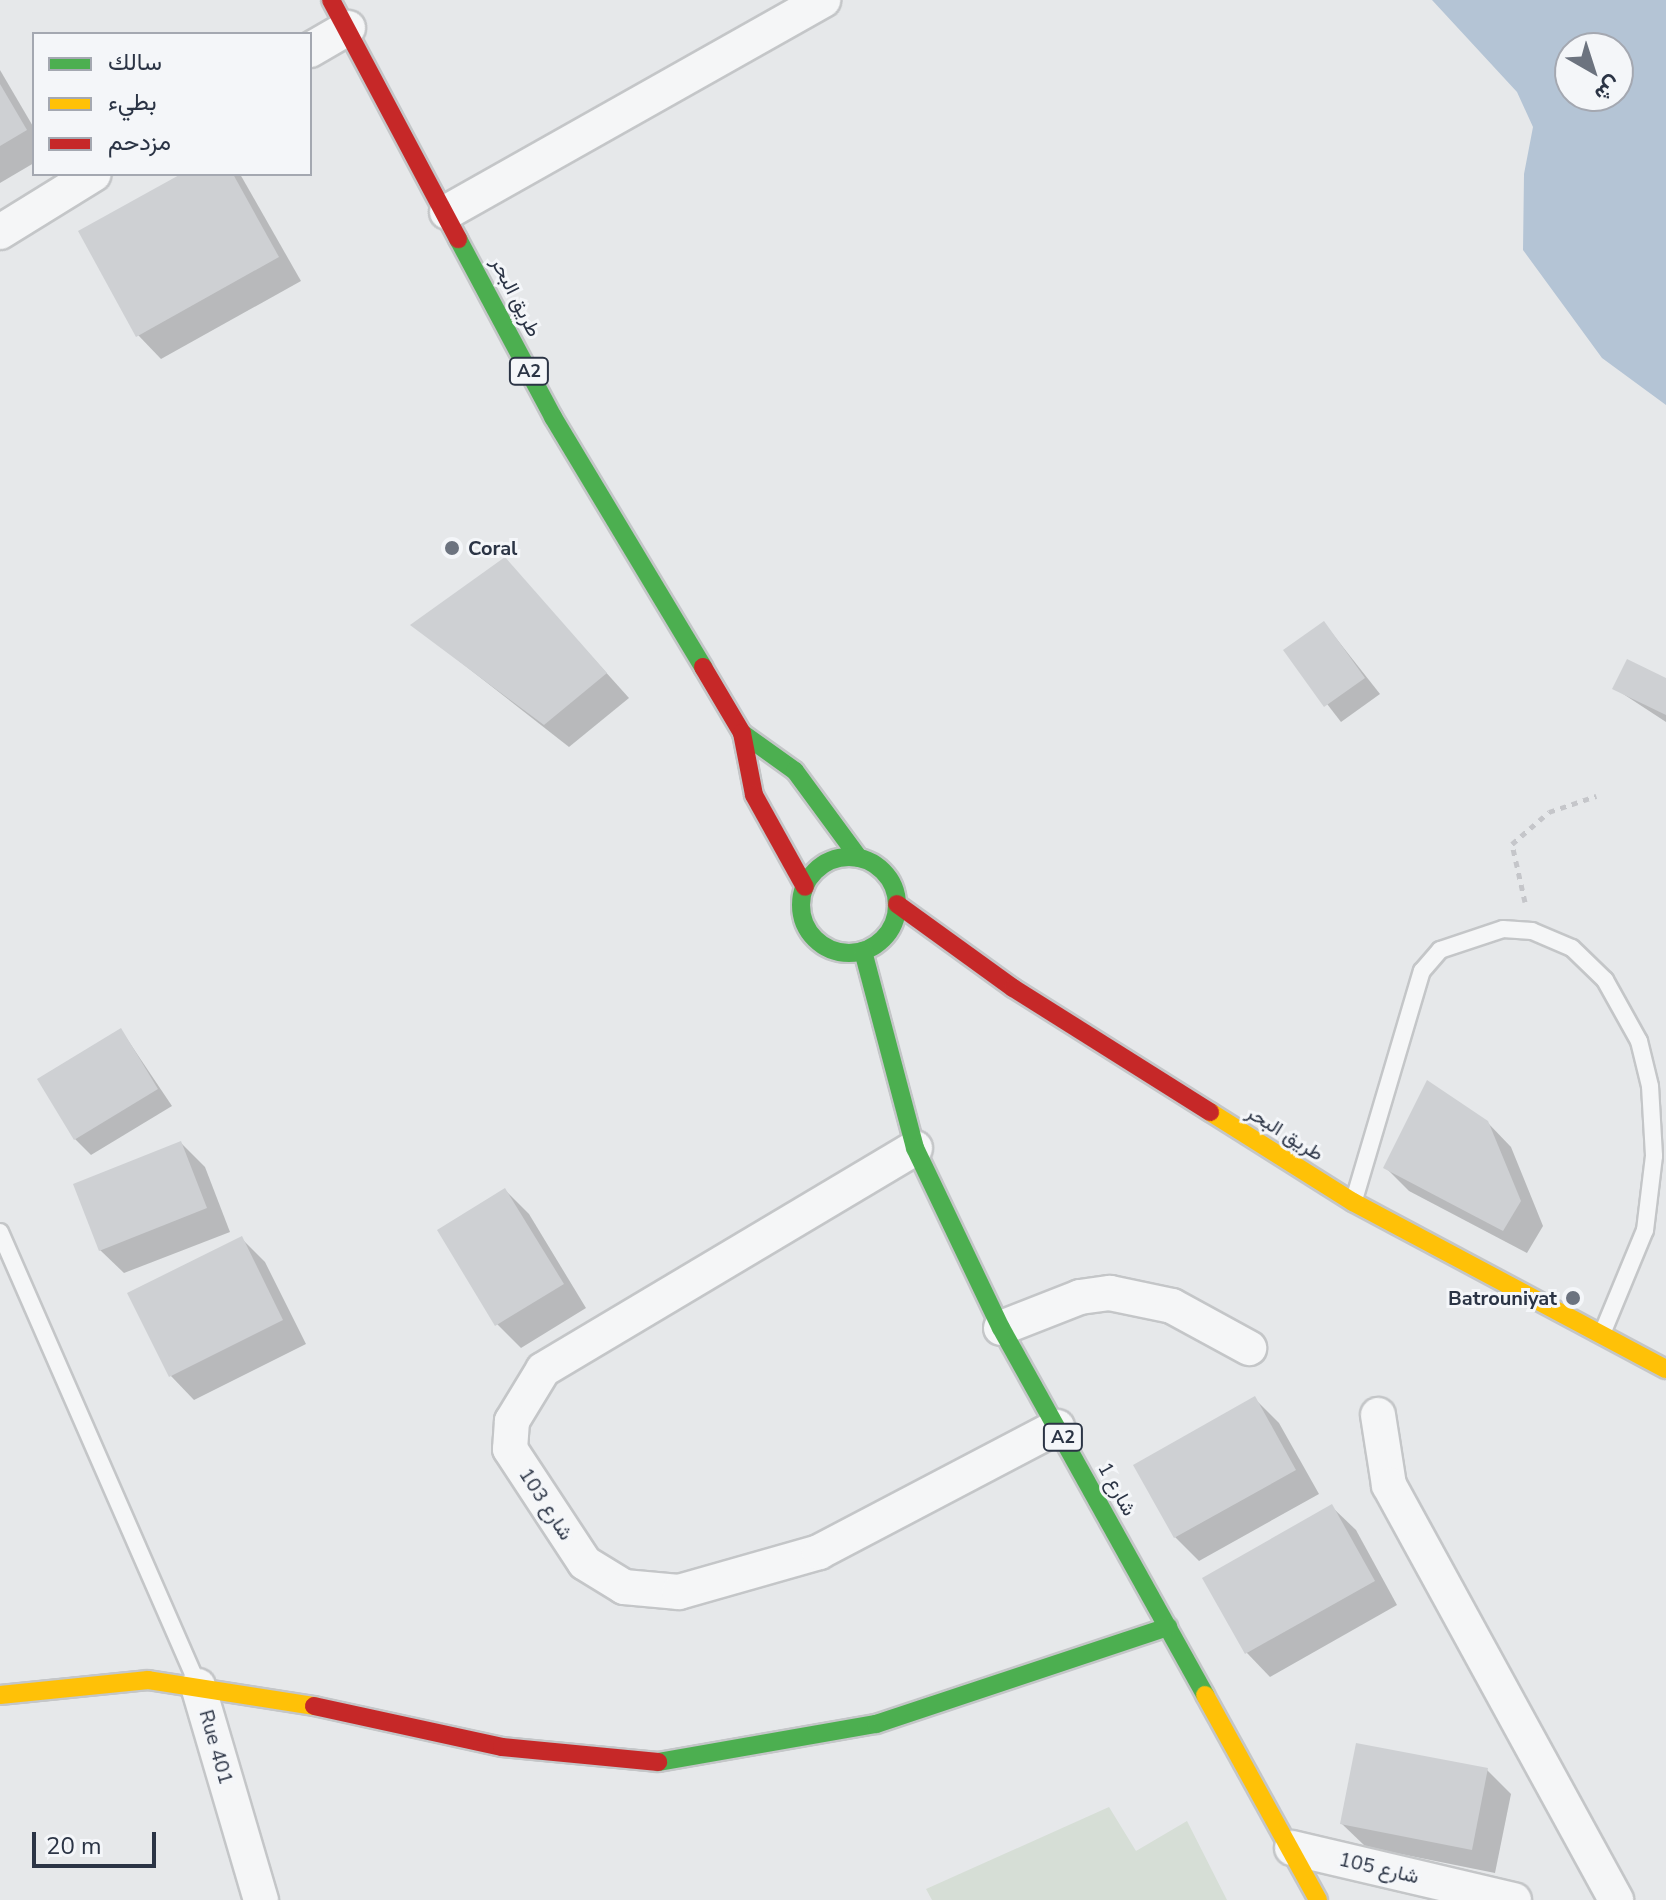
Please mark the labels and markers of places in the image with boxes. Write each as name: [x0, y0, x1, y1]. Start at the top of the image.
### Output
place label: Coral: [468, 536, 517, 560]
marker: Coral: [443, 539, 461, 557]
place label: Batrouniyat: [1448, 1286, 1557, 1310]
marker: Batrouniyat: [1564, 1289, 1582, 1307]

